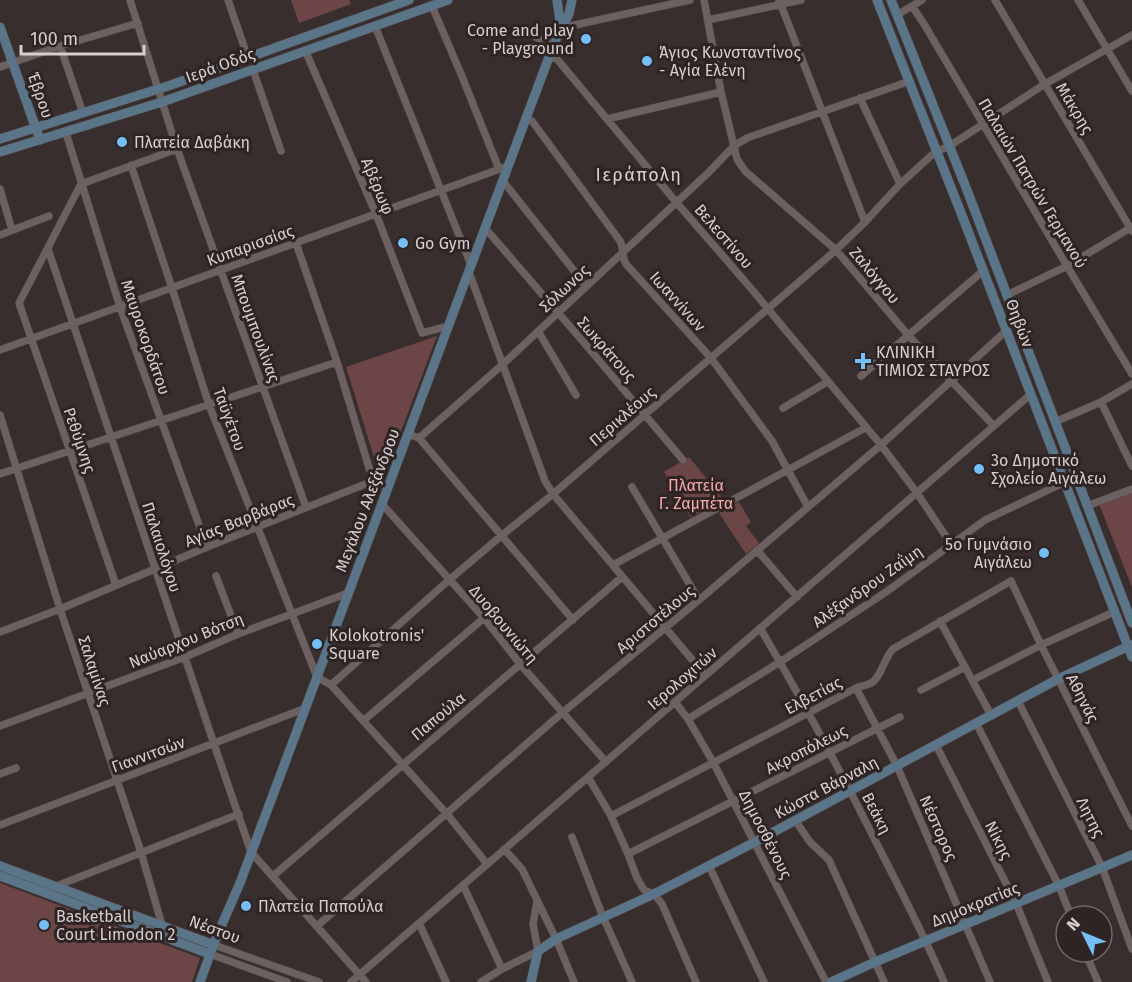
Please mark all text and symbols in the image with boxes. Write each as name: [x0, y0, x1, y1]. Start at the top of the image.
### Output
scale bar: [21, 18, 144, 56]
place label: Come and play - Playground: [467, 21, 574, 58]
text: 100 m: [30, 28, 78, 50]
marker: Come and play - Playground: [579, 32, 593, 46]
place label: Άγιος Κωνσταντίνος - Αγία Ελένη: [659, 43, 801, 80]
street label: Ιερά Οδός: [183, 44, 258, 87]
marker: Άγιος Κωνσταντίνος - Αγία Ελένη: [640, 54, 654, 68]
street label: Έβρου: [24, 70, 57, 121]
street label: Μάκρης: [1052, 79, 1098, 138]
street label: Παλαιών Πατρών Γερμανού: [974, 95, 1091, 272]
place label: Πλατεία Δαβάκη: [134, 133, 250, 152]
marker: Πλατεία Δαβάκη: [115, 135, 129, 149]
street label: Αβέρωφ: [357, 155, 398, 217]
district label: Ιεράπολη: [596, 164, 682, 186]
street label: Βελεστίνου: [690, 200, 757, 273]
street label: Κυπαρισσίας: [204, 221, 297, 270]
place label: Go Gym: [415, 234, 470, 253]
marker: Go Gym: [396, 236, 410, 250]
street label: Ζαλόγγου: [845, 243, 904, 308]
street label: Σόλωνος: [535, 260, 594, 316]
street label: Ιωαννίνων: [646, 267, 710, 335]
street label: Μπουμπουλίνας: [227, 271, 284, 385]
street label: Μαυροκορδάτου: [117, 277, 174, 397]
street label: Θηβών: [1002, 296, 1038, 350]
street label: Σωκράτους: [573, 313, 640, 386]
place label: ΚΛΙΝΙΚΗ ΤΙΜΙΟΣ ΣΤΑΥΡΟΣ: [876, 343, 990, 380]
marker: ΚΛΙΝΙΚΗ ΤΙΜΙΟΣ ΣΤΑΥΡΟΣ: [854, 352, 872, 370]
street label: Περικλέους: [585, 382, 660, 450]
street label: Ταϋγέτου: [209, 385, 250, 453]
street label: Ρεθύμνης: [59, 405, 100, 476]
street label: Μεγάλου Αλεξάνδρου: [331, 426, 404, 575]
place label: 3ο Δημοτικό Σχολείο Αιγάλεω: [991, 451, 1106, 488]
marker: 3ο Δημοτικό Σχολείο Αιγάλεω: [972, 462, 986, 476]
park label: Πλατεία Γ. Ζαμπέτα: [659, 476, 733, 513]
street label: Αγίας Βαρβάρας: [182, 490, 297, 551]
street label: Παλαιολόγου: [138, 500, 185, 595]
place label: 5ο Γυμνάσιο Αιγάλεω: [945, 535, 1032, 572]
street label: Αλέξανδρου Ζαΐμη: [808, 541, 926, 631]
marker: 5ο Γυμνάσιο Αιγάλεω: [1037, 546, 1051, 560]
street label: Δυοβουνιώτη: [465, 581, 542, 668]
street label: Αριστοτέλους: [612, 581, 699, 658]
street label: Ναύαρχου Βότση: [126, 609, 246, 672]
place label: Kolokotronis' Square: [329, 626, 424, 663]
street label: Σαλαμίνας: [74, 634, 115, 709]
marker: Kolokotronis' Square: [310, 637, 324, 651]
street label: Ιερολοχιτών: [644, 643, 721, 714]
street label: Αθηνάς: [1062, 671, 1103, 726]
street label: Ελβετίας: [781, 672, 845, 718]
street label: Παπούλα: [407, 688, 469, 745]
street label: Ακροπόλεως: [762, 720, 851, 778]
street label: Γιαννιτσών: [109, 732, 188, 777]
street label: Κώστα Βάρναλη: [771, 752, 881, 823]
street label: Δημοσθένους: [735, 787, 796, 882]
street label: Βεάκη: [858, 789, 895, 837]
street label: Νέστορος: [916, 792, 962, 864]
street label: Λητης: [1072, 794, 1109, 841]
street label: Νίκης: [981, 818, 1017, 863]
street label: Δημοκρατίας: [929, 878, 1022, 931]
place label: Πλατεία Παπούλα: [258, 897, 383, 916]
marker: Πλατεία Παπούλα: [239, 899, 253, 913]
north arrow: [1054, 904, 1114, 964]
place label: Basketball Court Limodon 2: [56, 907, 176, 944]
street label: Νέστου: [187, 912, 243, 947]
text: N: [1063, 914, 1084, 934]
marker: Basketball Court Limodon 2: [37, 918, 51, 932]

